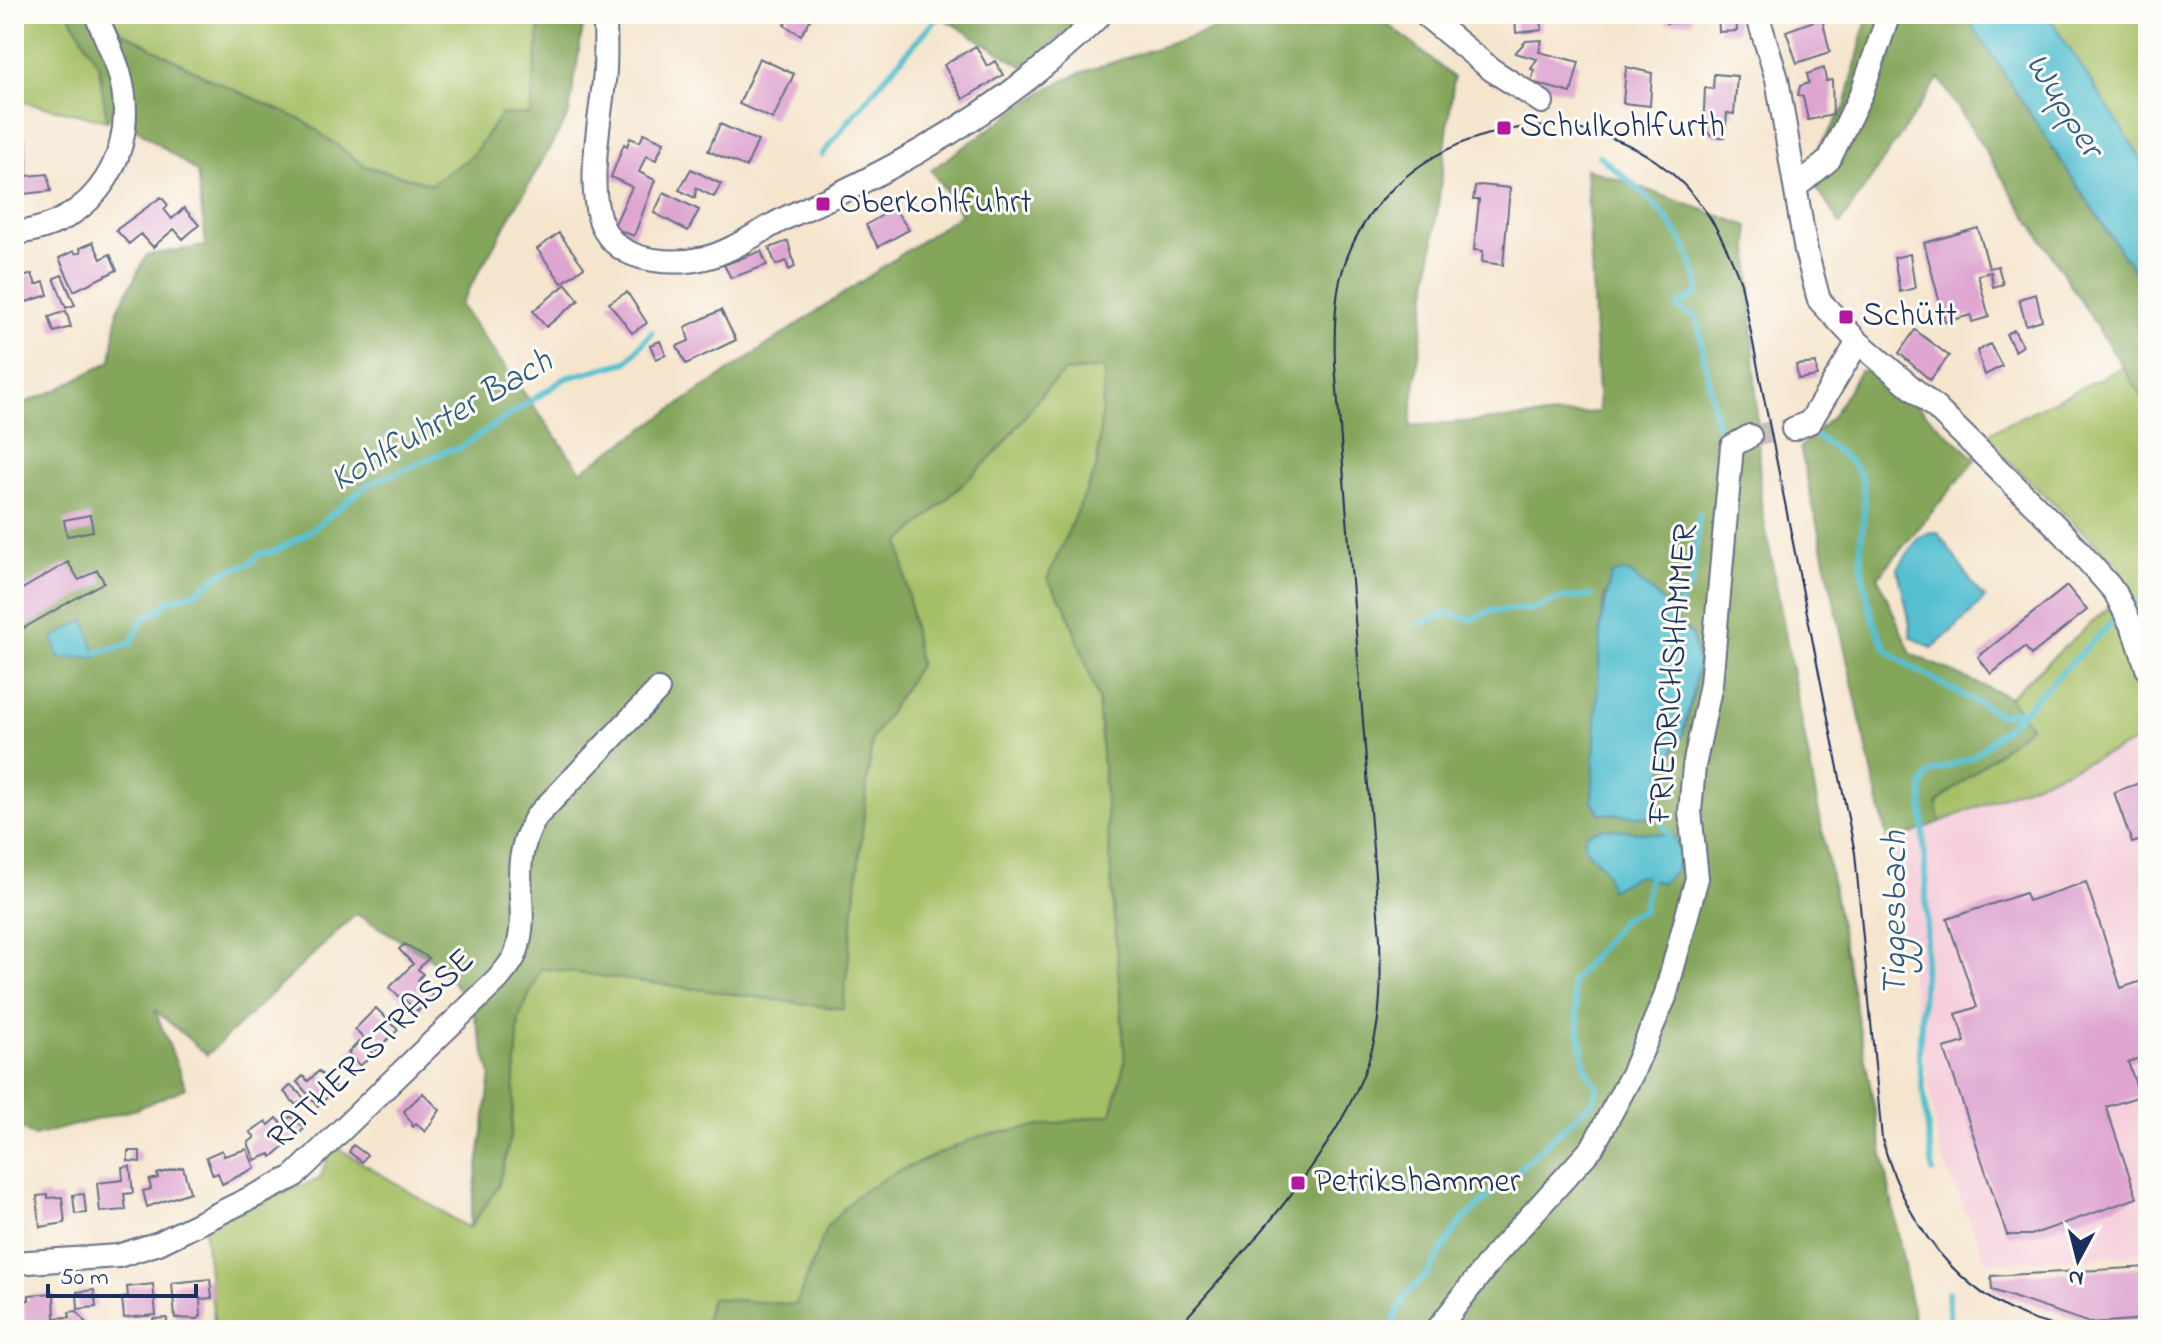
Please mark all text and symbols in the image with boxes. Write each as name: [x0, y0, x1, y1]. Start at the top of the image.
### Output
water label: Wupper: [2010, 43, 2118, 172]
place label: Schulkohlfurth: [1520, 103, 1725, 153]
marker: Schulkohlfurth: [1495, 119, 1513, 137]
place label: Oberkohlfuhrt: [839, 179, 1032, 229]
marker: Oberkohlfuhrt: [814, 195, 832, 213]
place label: Schütt: [1862, 292, 1957, 342]
marker: Schütt: [1837, 308, 1855, 326]
water label: Kohlfuhrter Bach: [321, 336, 564, 507]
street label: FRIEDRICHSHAMMER: [1636, 522, 1712, 827]
water label: Tiggesbach: [1870, 830, 1923, 997]
street label: RATHER STRASSE: [257, 937, 487, 1163]
place label: Petrikshammer: [1314, 1158, 1521, 1208]
marker: Petrikshammer: [1289, 1174, 1307, 1192]
north arrow: [2038, 1220, 2118, 1300]
scale bar: [48, 1248, 196, 1298]
text: N: [2067, 1260, 2085, 1294]
text: 50 m: [60, 1261, 109, 1296]

